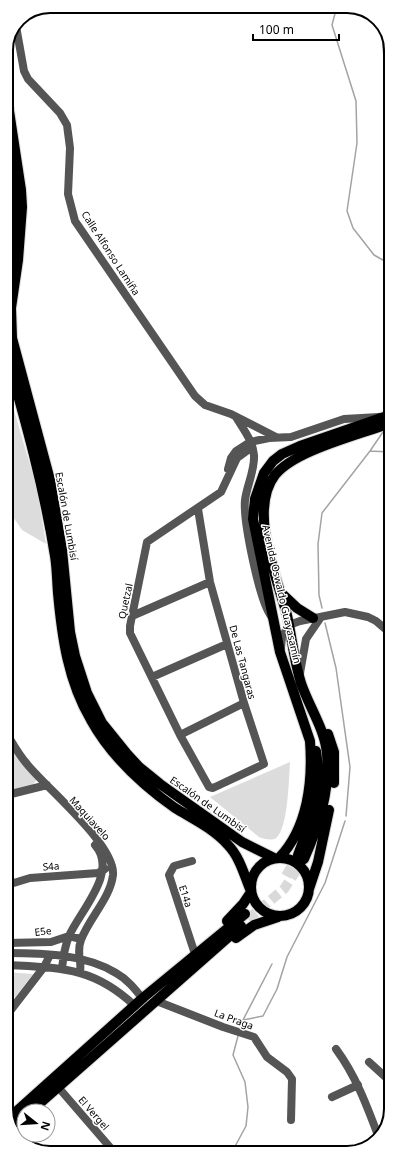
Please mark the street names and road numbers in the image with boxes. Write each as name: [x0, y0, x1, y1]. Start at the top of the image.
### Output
street label: Calle Alfonso Lamiña: [78, 208, 144, 298]
street label: Escalón de Lumbisí: [52, 471, 82, 562]
street label: Avenida Oswaldo Guayasamín: [259, 523, 305, 665]
street label: Quetzal: [114, 582, 136, 620]
street label: De Las Tangaras: [226, 623, 260, 701]
street label: Escalón de Lumbisí: [167, 773, 249, 836]
street label: Maquiavelo: [67, 793, 113, 843]
street label: S4a: [42, 858, 60, 874]
street label: E14a: [176, 883, 196, 909]
street label: E5e: [34, 923, 53, 939]
street label: La Praga: [212, 1005, 256, 1033]
street label: El Vergel: [75, 1093, 113, 1133]

